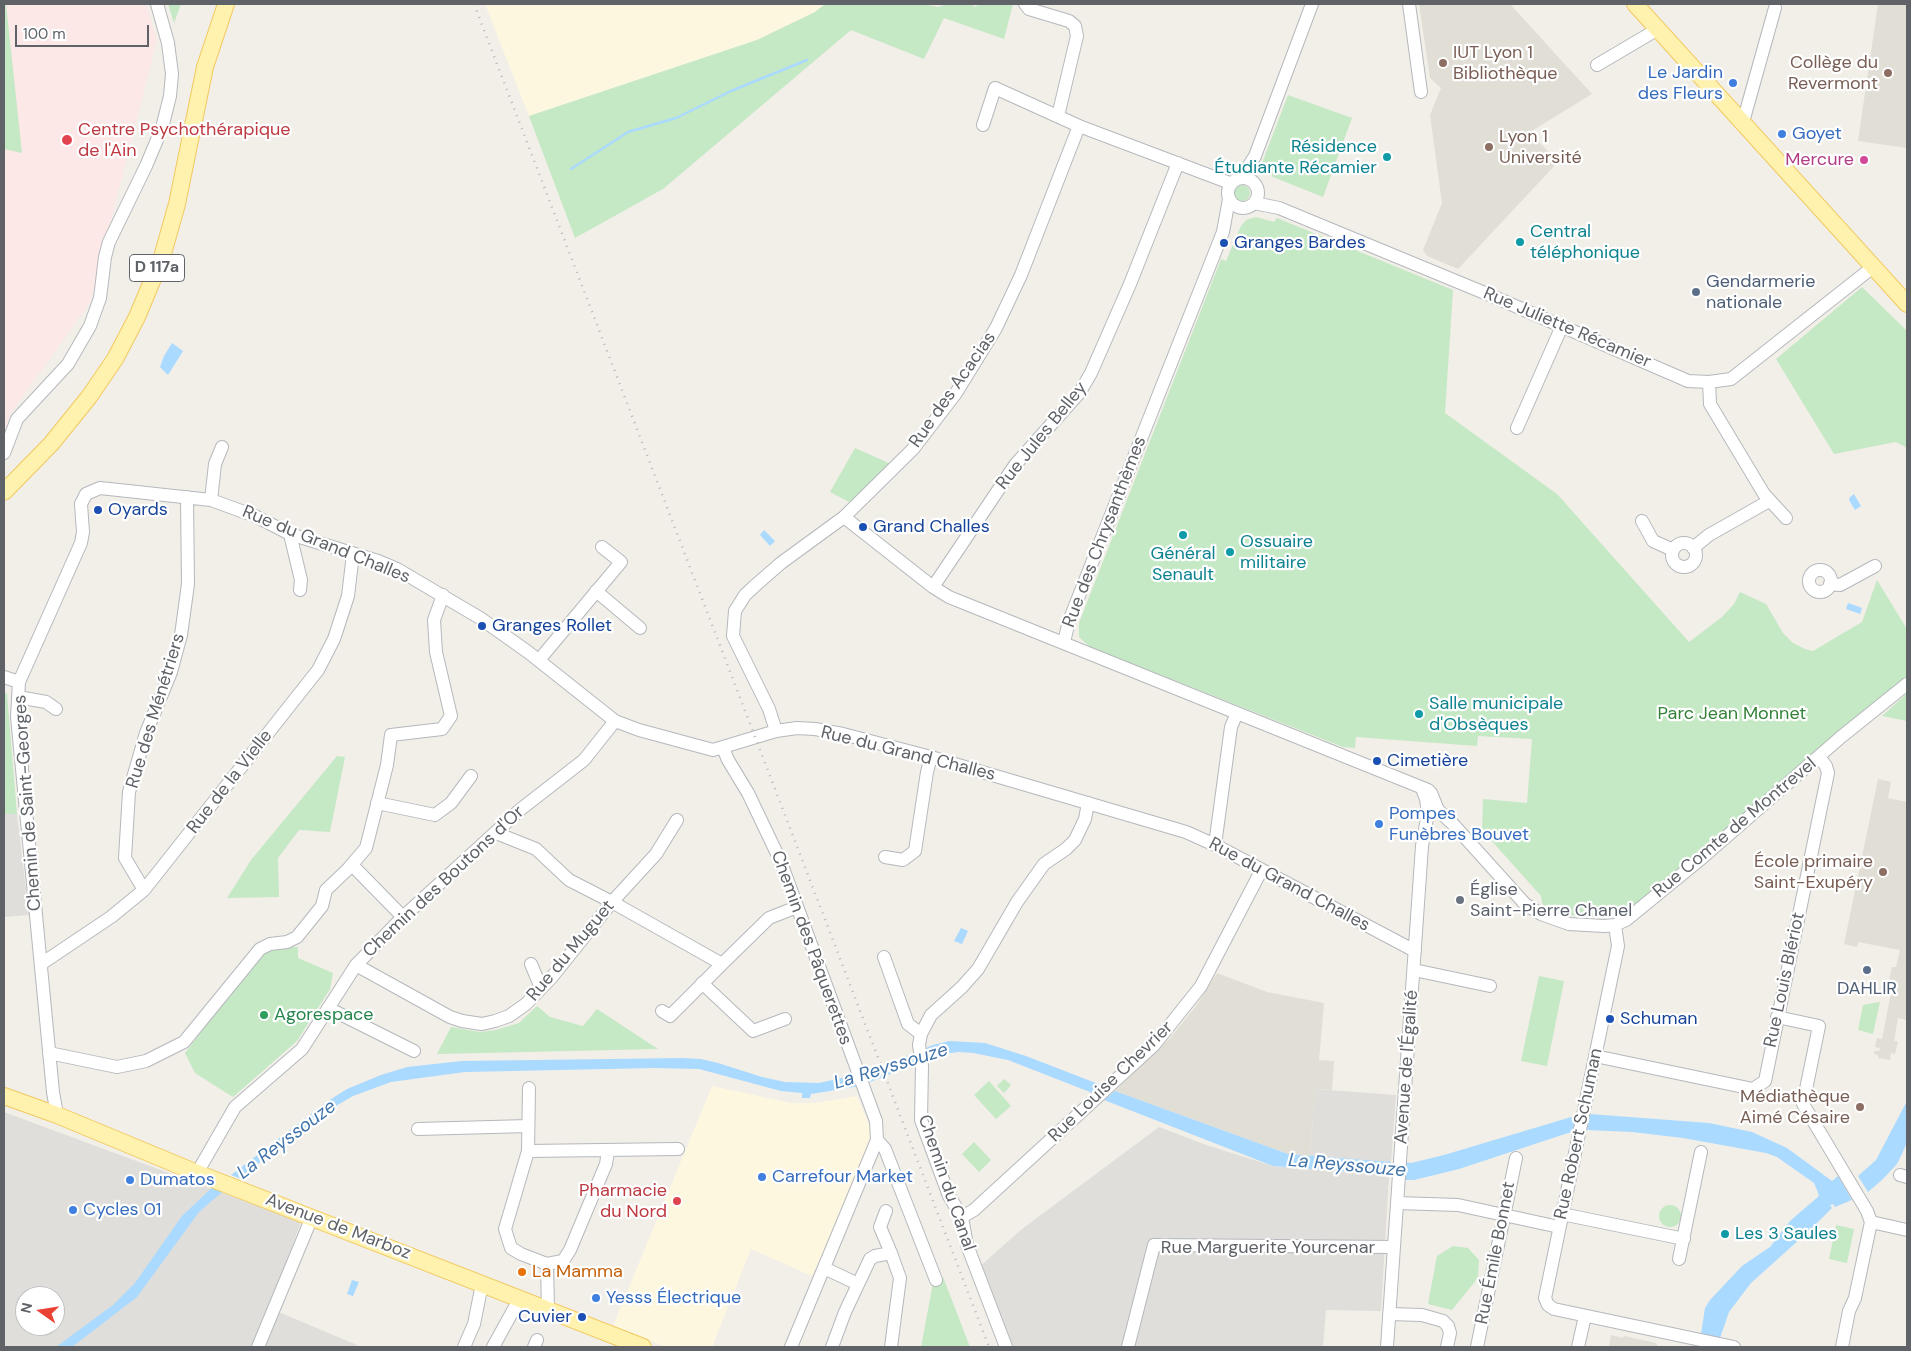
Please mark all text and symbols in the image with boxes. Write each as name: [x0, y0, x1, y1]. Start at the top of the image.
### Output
scale bar: [18, 15, 151, 47]
text: 100 m: [23, 24, 66, 44]
place label: IUT Lyon 1 Bibliothèque: [1453, 42, 1558, 84]
place label: Collège du Revermont: [1788, 52, 1878, 94]
marker: IUT Lyon 1 Bibliothèque: [1437, 57, 1449, 69]
place label: Le Jardin des Fleurs: [1638, 62, 1723, 104]
marker: Collège du Revermont: [1882, 67, 1894, 79]
marker: Le Jardin des Fleurs: [1727, 77, 1739, 89]
place label: Centre Psychothérapique de l'Ain: [78, 119, 291, 162]
place label: Goyet: [1792, 123, 1842, 145]
place label: Lyon 1 Université: [1499, 126, 1582, 168]
marker: Goyet: [1776, 128, 1788, 140]
marker: Centre Psychothérapique de l'Ain: [60, 133, 74, 147]
place label: Résidence Étudiante Récamier: [1214, 136, 1377, 178]
marker: Lyon 1 Université: [1483, 141, 1495, 153]
place label: Mercure: [1785, 149, 1854, 171]
marker: Résidence Étudiante Récamier: [1381, 151, 1393, 163]
marker: Mercure: [1858, 154, 1870, 166]
place label: Central téléphonique: [1530, 221, 1640, 264]
place label: Granges Bardes: [1234, 232, 1366, 254]
marker: Central téléphonique: [1514, 236, 1526, 248]
marker: Granges Bardes: [1218, 237, 1230, 249]
road number: D 117a: [130, 254, 184, 282]
place label: Gendarmerie nationale: [1706, 271, 1815, 314]
street label: Rue Juliette Récamier: [1480, 283, 1654, 373]
marker: Gendarmerie nationale: [1690, 286, 1702, 298]
street label: Rue des Acacias: [905, 328, 1001, 452]
street label: Rue Jules Belley: [992, 378, 1092, 494]
street label: Rue des Chrysanthèmes: [1059, 433, 1151, 631]
place label: Oyards: [108, 499, 168, 521]
street label: Rue du Grand Challes: [239, 501, 413, 589]
marker: Oyards: [92, 504, 104, 516]
place label: Grand Challes: [873, 516, 990, 538]
marker: Grand Challes: [857, 521, 869, 533]
marker: Général Senault: [1177, 529, 1189, 541]
place label: Ossuaire militaire: [1240, 531, 1313, 574]
place label: Général Senault: [1151, 543, 1215, 586]
marker: Ossuaire militaire: [1224, 546, 1236, 558]
place label: Granges Rollet: [492, 615, 612, 637]
marker: Granges Rollet: [476, 620, 488, 632]
street label: Rue des Ménétriers: [122, 631, 190, 791]
place label: Salle municipale d'Obsèques: [1429, 693, 1563, 736]
street label: Chemin de Saint-Georges: [10, 694, 46, 912]
park label: Parc Jean Monnet: [1658, 703, 1806, 725]
marker: Salle municipale d'Obsèques: [1413, 708, 1425, 720]
street label: Rue du Grand Challes: [818, 722, 998, 786]
street label: Rue de la Vielle: [183, 726, 277, 838]
place label: Cimetière: [1387, 750, 1468, 772]
street label: Rue Comte de Montrevel: [1649, 753, 1821, 903]
marker: Cimetière: [1371, 755, 1383, 767]
street label: Chemin des Boutons d'Or: [359, 802, 529, 962]
place label: Pompes Funèbres Bouvet: [1389, 803, 1529, 846]
marker: Pompes Funèbres Bouvet: [1373, 818, 1385, 830]
street label: Rue du Grand Challes: [1205, 833, 1373, 937]
street label: Chemin des Pâquerettes: [766, 848, 856, 1048]
place label: École primaire Saint-Exupéry: [1754, 851, 1873, 894]
marker: École primaire Saint-Exupéry: [1877, 866, 1889, 878]
place label: Église Saint-Pierre Chanel: [1470, 879, 1632, 922]
marker: Église Saint-Pierre Chanel: [1454, 894, 1466, 906]
street label: Rue du Muguet: [522, 896, 620, 1006]
street label: Rue Louis Blériot: [1760, 910, 1810, 1050]
marker: DAHLIR: [1861, 964, 1873, 976]
place label: DAHLIR: [1837, 978, 1897, 1000]
street label: Avenue de l'Égalité: [1391, 989, 1423, 1145]
place label: Agorespace: [274, 1004, 373, 1026]
place label: Schuman: [1620, 1008, 1698, 1030]
marker: Agorespace: [258, 1009, 270, 1021]
marker: Schuman: [1604, 1013, 1616, 1025]
street label: Rue Louise Chevrier: [1044, 1017, 1178, 1147]
water label: La Reyssouze: [831, 1039, 951, 1095]
street label: Rue Robert Schuman: [1550, 1046, 1608, 1222]
place label: Médiathèque Aimé Césaire: [1740, 1086, 1850, 1128]
water label: La Reyssouze: [233, 1095, 341, 1185]
marker: Médiathèque Aimé Césaire: [1854, 1101, 1866, 1113]
street label: Chemin du Canal: [913, 1112, 979, 1254]
water label: La Reyssouze: [1287, 1149, 1407, 1183]
place label: Carrefour Market: [772, 1166, 913, 1188]
place label: Dumatos: [140, 1169, 215, 1191]
marker: Carrefour Market: [756, 1171, 768, 1183]
marker: Dumatos: [124, 1174, 136, 1186]
place label: Pharmacie du Nord: [579, 1180, 667, 1222]
street label: Rue Émile Bonnet: [1472, 1180, 1520, 1326]
street label: Avenue de Marboz: [262, 1189, 414, 1265]
marker: Pharmacie du Nord: [671, 1195, 683, 1207]
place label: Cycles 01: [83, 1199, 161, 1221]
marker: Cycles 01: [67, 1204, 79, 1216]
place label: Les 3 Saules: [1735, 1223, 1837, 1245]
marker: Les 3 Saules: [1719, 1228, 1731, 1240]
street label: Rue Marguerite Yourcenar: [1161, 1237, 1375, 1259]
place label: La Mamma: [532, 1261, 623, 1283]
marker: La Mamma: [516, 1266, 528, 1278]
north arrow: [15, 1286, 65, 1336]
place label: Yesss Électrique: [606, 1287, 741, 1309]
marker: Yesss Électrique: [590, 1292, 602, 1304]
text: N: [16, 1301, 36, 1315]
place label: Cuvier: [518, 1306, 572, 1328]
marker: Cuvier: [576, 1311, 588, 1323]

